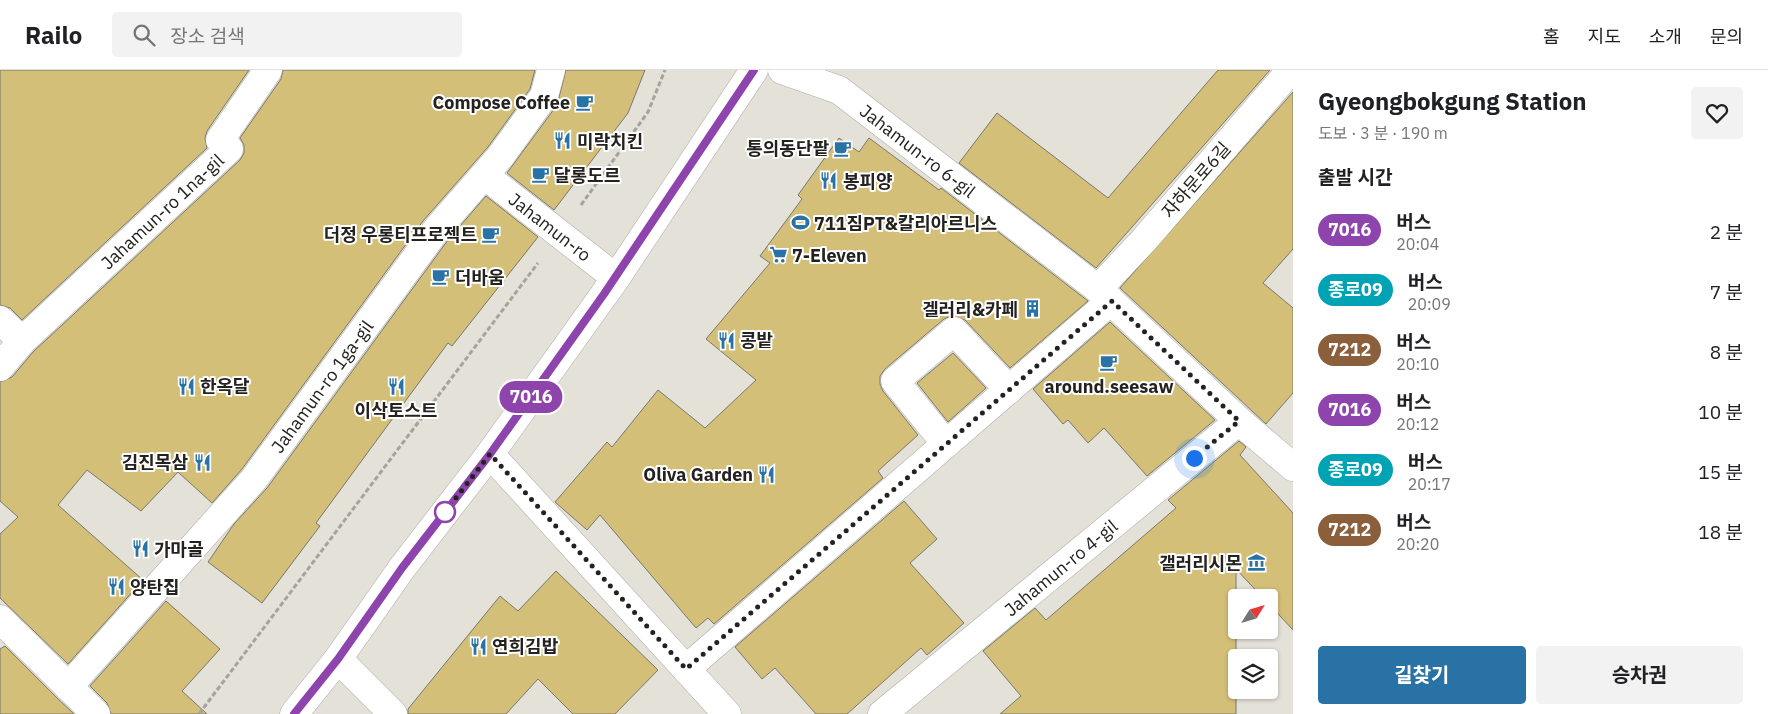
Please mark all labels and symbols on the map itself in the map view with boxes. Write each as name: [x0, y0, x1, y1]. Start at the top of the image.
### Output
place label: Compose Coffee: [433, 91, 570, 114]
cafe icon: Compose Coffee: [574, 92, 594, 112]
street label: Jahamun-ro 6-gil: [856, 99, 981, 202]
place label: 미락치킨: [577, 130, 643, 153]
restaurant icon: 미락치킨: [553, 131, 573, 151]
place label: 통의동단팥: [746, 137, 829, 160]
street label: 자하문로6길: [1157, 137, 1235, 223]
cafe icon: 통의동단팥: [833, 138, 853, 158]
street label: Jahamun-ro 1na-gil: [96, 148, 228, 274]
place label: 달롱도르: [554, 164, 620, 187]
cafe icon: 달롱도르: [530, 165, 550, 185]
place label: 봉피양: [843, 170, 893, 193]
restaurant icon: 봉피양: [819, 171, 839, 191]
street label: Jahamun-ro: [504, 187, 596, 266]
place label: 711짐PT&칼리아르니스: [814, 212, 997, 235]
sports icon: 711짐PT&칼리아르니스: [790, 213, 810, 233]
place label: 더정 우롱티프로젝트: [324, 223, 477, 246]
cafe icon: 더정 우롱티프로젝트: [481, 224, 501, 244]
place label: 7-Eleven: [792, 244, 867, 267]
supermarket icon: 7-Eleven: [768, 245, 788, 265]
place label: 더바움: [455, 266, 505, 289]
cafe icon: 더바움: [431, 267, 451, 287]
place label: 겔러리&카페: [922, 298, 1018, 321]
building icon: 겔러리&카페: [1022, 299, 1042, 319]
street label: Jahamun-ro 1ga-gil: [266, 315, 378, 457]
place label: 콩밭: [740, 329, 773, 352]
restaurant icon: 콩밭: [716, 330, 736, 350]
cafe icon: around.seesaw: [1099, 353, 1119, 373]
place label: 한옥달: [200, 375, 250, 398]
place label: around.seesaw: [1044, 375, 1174, 398]
restaurant icon: 한옥달: [176, 376, 196, 396]
restaurant icon: 이삭토스트: [386, 377, 406, 397]
line badge: 7016: [496, 381, 566, 413]
place label: 이삭토스트: [355, 399, 437, 422]
your location: [1182, 446, 1207, 471]
place label: 김진목삼: [122, 451, 188, 474]
restaurant icon: 김진목삼: [192, 452, 212, 472]
place label: Oliva Garden: [643, 463, 753, 486]
restaurant icon: Oliva Garden: [757, 464, 777, 484]
unlabelled marker: [434, 501, 456, 523]
street label: Jahamun-ro 4-gil: [999, 514, 1122, 621]
place label: 가마골: [154, 538, 204, 561]
restaurant icon: 가마골: [130, 539, 150, 559]
place label: 갤러리시몬: [1159, 552, 1242, 575]
museum icon: 갤러리시몬: [1246, 553, 1266, 573]
place label: 양탄집: [130, 576, 180, 599]
restaurant icon: 양탄집: [106, 577, 126, 597]
north arrow: [1228, 589, 1278, 639]
place label: 연희김밥: [492, 635, 559, 658]
restaurant icon: 연희김밥: [468, 636, 488, 656]

